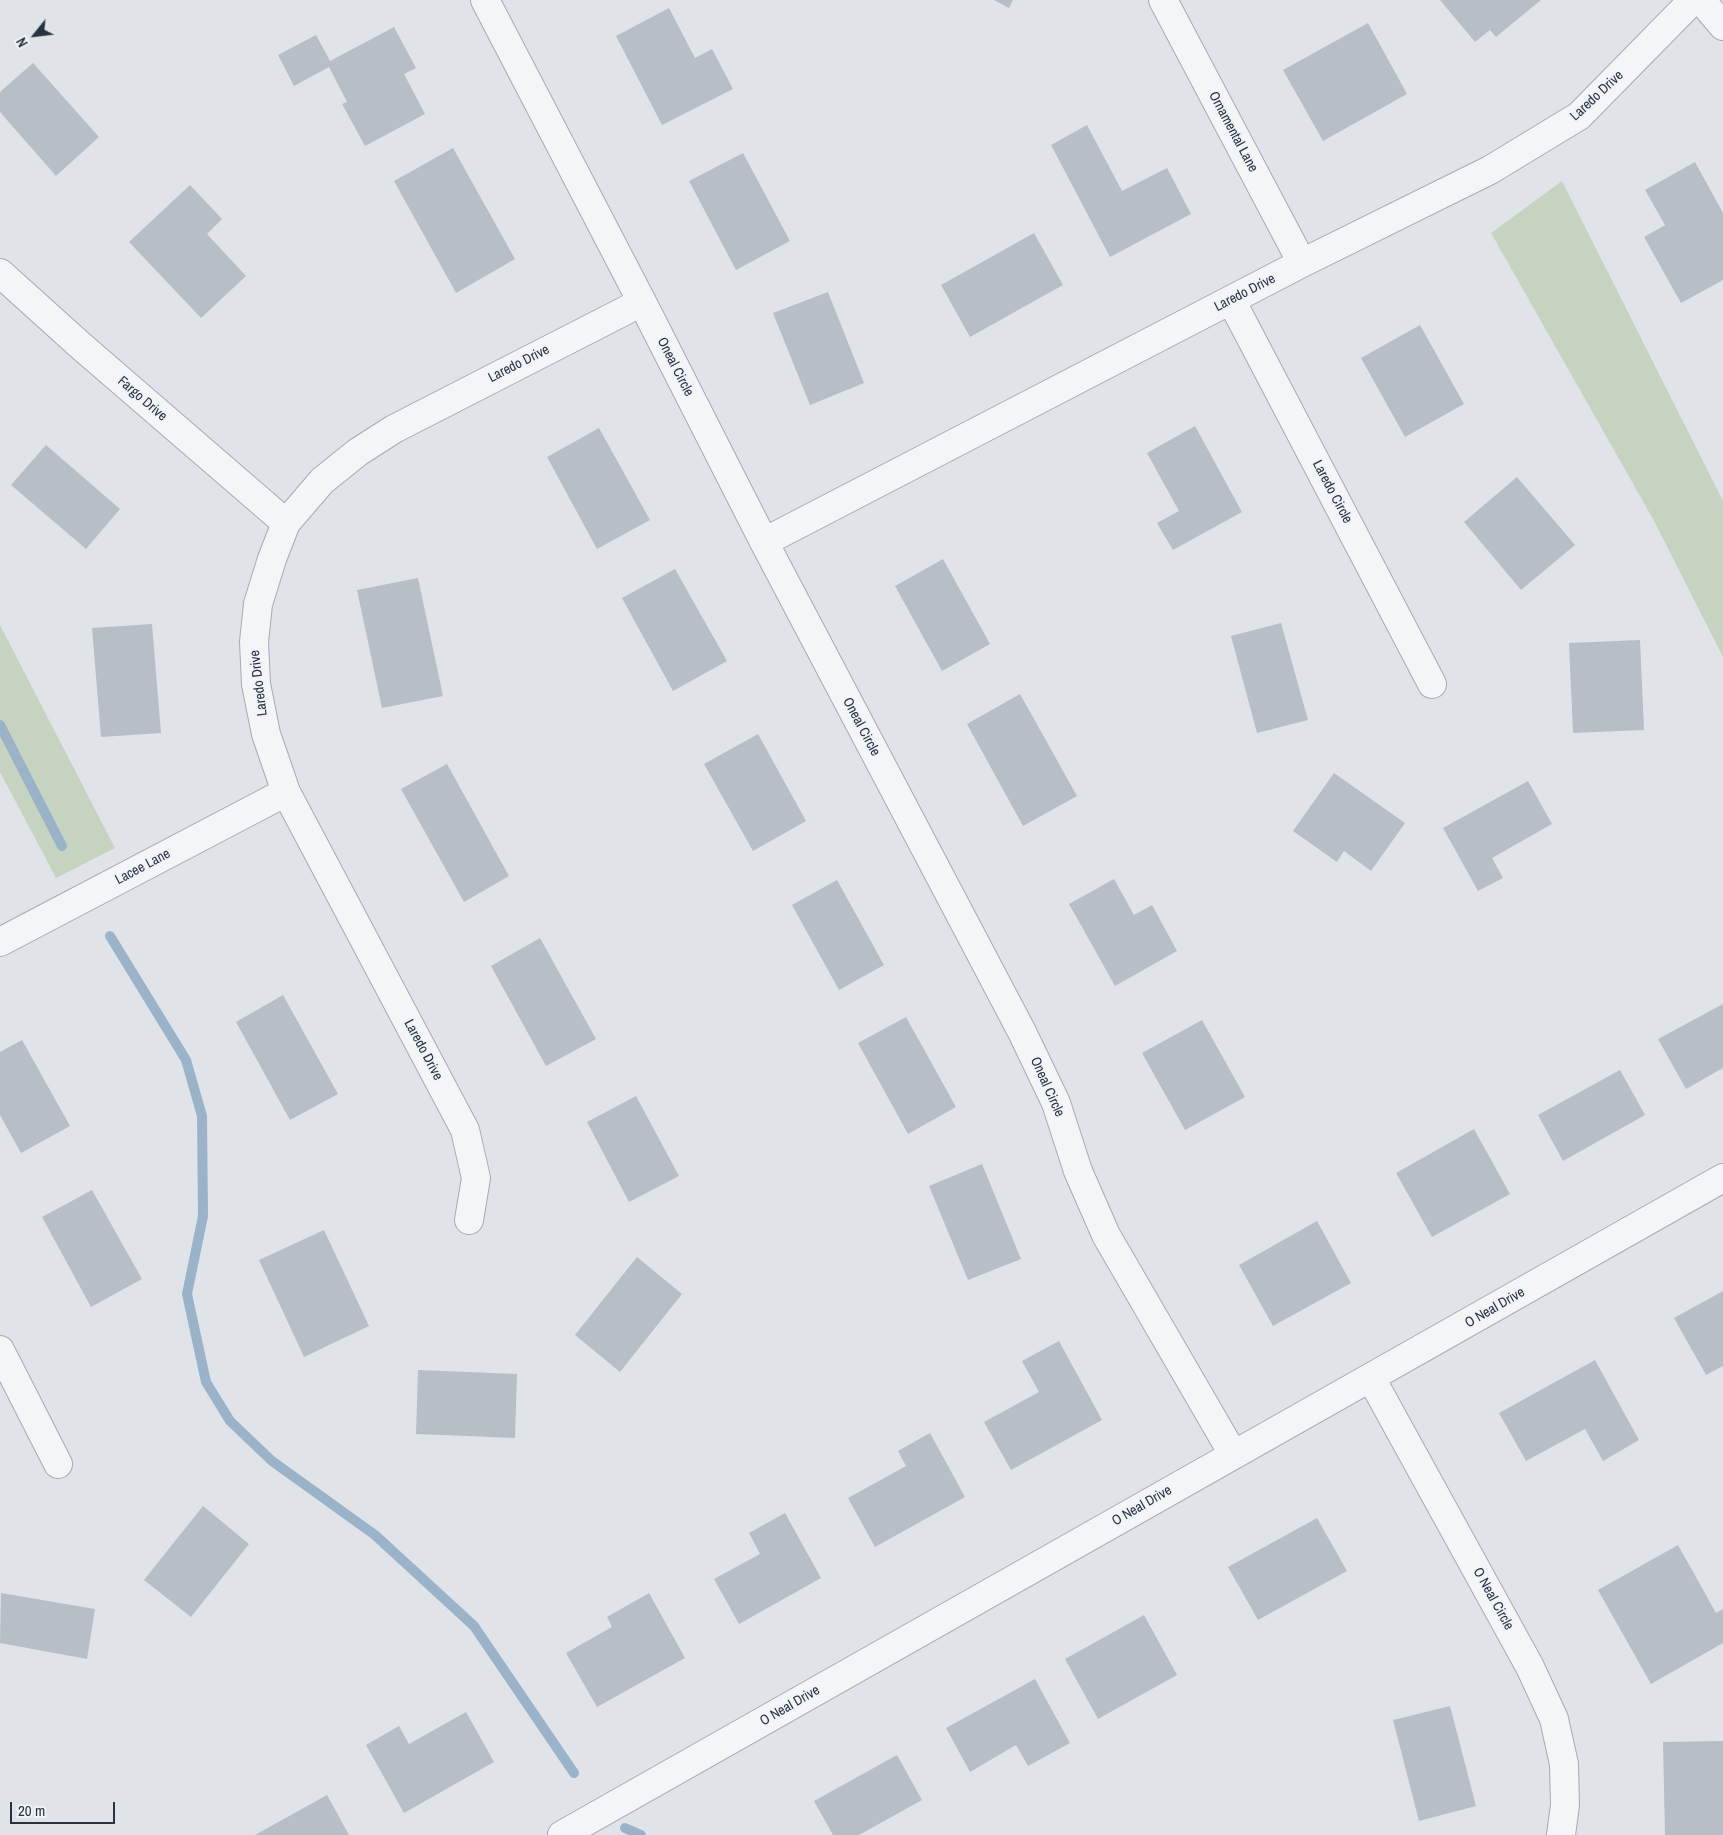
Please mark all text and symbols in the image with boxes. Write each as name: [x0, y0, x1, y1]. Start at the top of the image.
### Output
north arrow: [10, 10, 60, 60]
text: N: [12, 34, 32, 50]
street label: Laredo Drive: [1567, 67, 1627, 125]
street label: Ornamental Lane: [1205, 89, 1261, 175]
street label: Laredo Drive: [1212, 270, 1278, 316]
street label: Oneal Circle: [653, 335, 697, 399]
street label: Laredo Drive: [486, 341, 552, 387]
street label: Fargo Drive: [114, 373, 170, 425]
street label: Laredo Circle: [1308, 458, 1356, 526]
street label: Laredo Drive: [247, 649, 271, 717]
street label: Oneal Circle: [839, 695, 883, 759]
street label: Lacee Lane: [113, 845, 173, 889]
street label: Laredo Drive: [400, 1017, 446, 1083]
street label: Oneal Circle: [1026, 1054, 1068, 1120]
street label: O Neal Drive: [1462, 1284, 1528, 1332]
street label: O Neal Drive: [1109, 1482, 1175, 1530]
street label: O Neal Circle: [1469, 1565, 1517, 1633]
street label: O Neal Drive: [757, 1682, 823, 1730]
scale bar: [12, 1792, 118, 1824]
text: 20 m: [18, 1800, 45, 1821]

